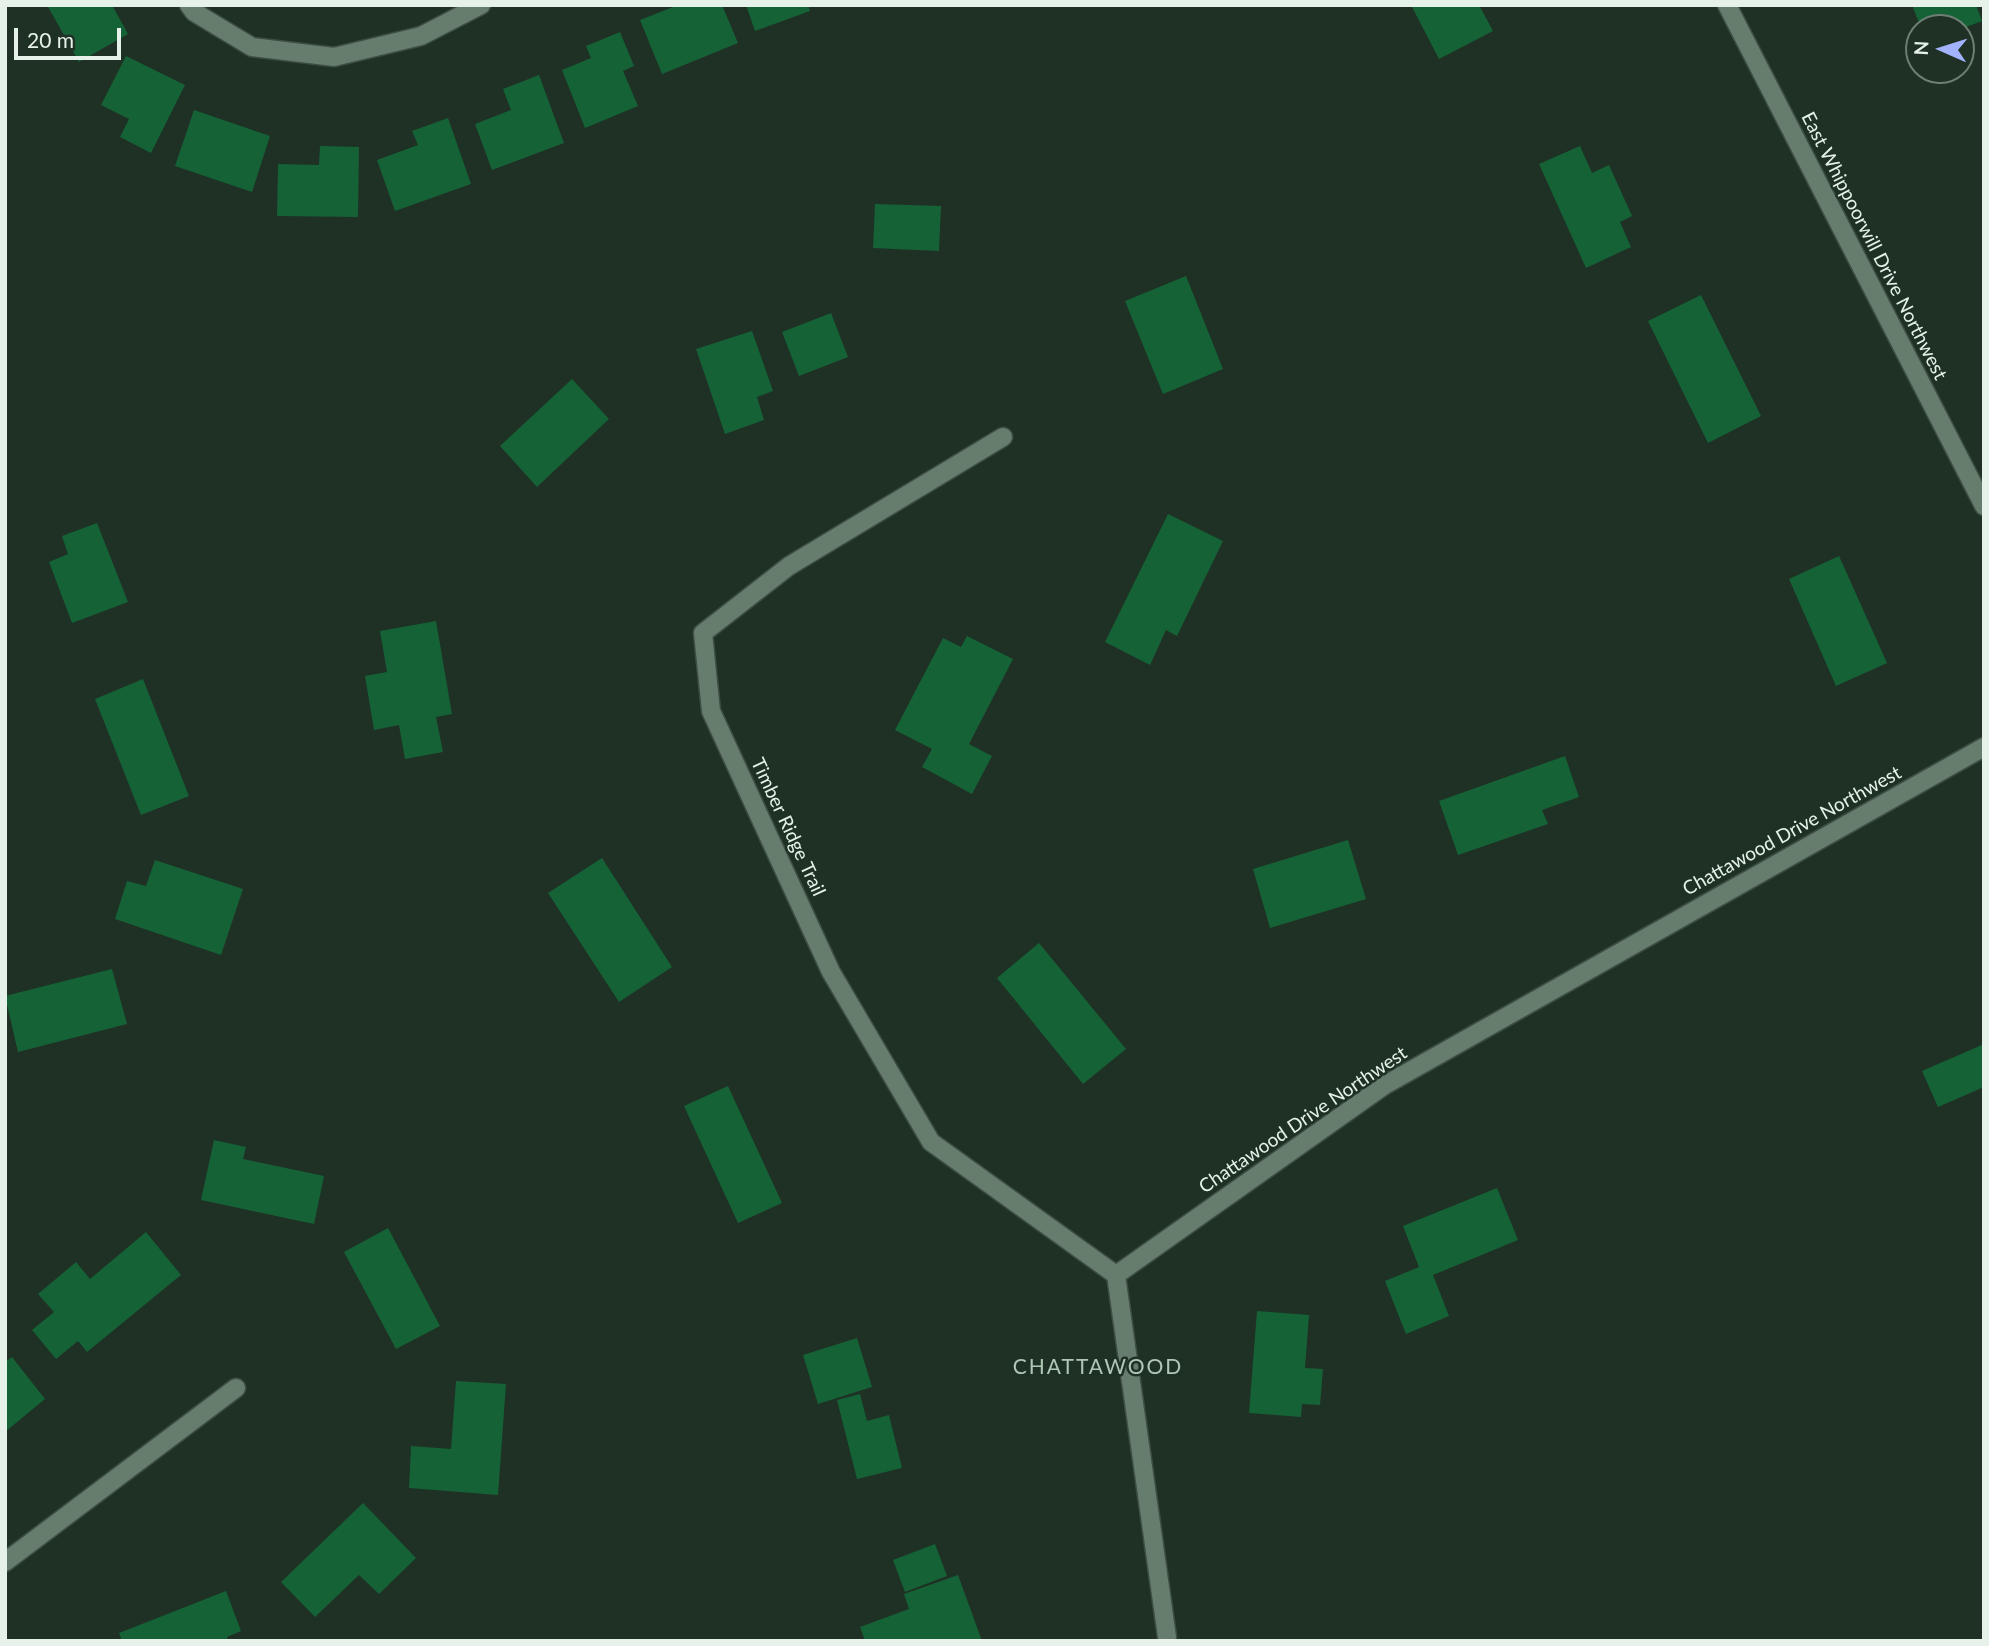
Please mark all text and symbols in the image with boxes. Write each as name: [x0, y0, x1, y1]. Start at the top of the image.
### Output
scale bar: [18, 14, 124, 58]
north arrow: [1905, 14, 1975, 84]
text: 20 m: [27, 27, 74, 52]
text: N: [1909, 40, 1932, 56]
street label: East Whippoorwill Drive Northwest: [1796, 108, 1952, 384]
street label: Timber Ridge Trail: [746, 754, 830, 900]
street label: Chattawood Drive Northwest: [1679, 761, 1905, 901]
street label: Chattawood Drive Northwest: [1195, 1042, 1411, 1198]
district label: CHATTAWOOD: [1014, 1354, 1182, 1380]

